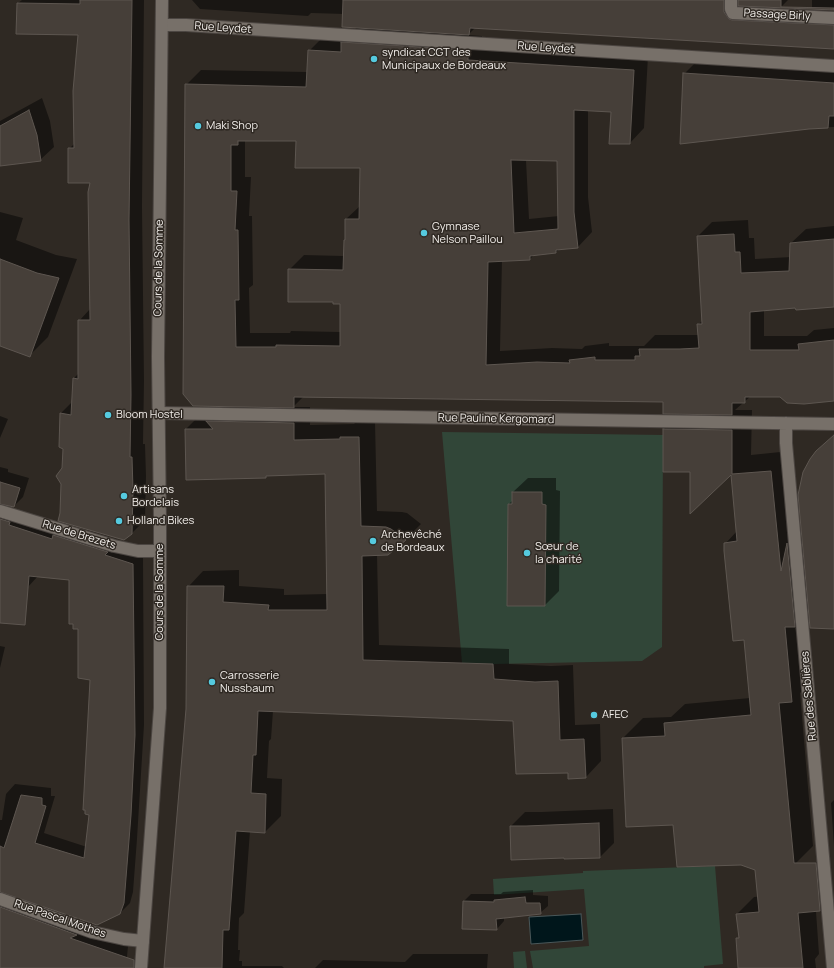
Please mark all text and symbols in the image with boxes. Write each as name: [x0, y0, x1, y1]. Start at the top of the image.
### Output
street label: Passage Birly: [743, 7, 811, 23]
street label: Rue Leydet: [194, 19, 252, 37]
street label: Rue Leydet: [517, 39, 575, 57]
place label: syndicat CGT des Municipaux de Bordeaux: [382, 46, 506, 72]
marker: syndicat CGT des Municipaux de Bordeaux: [369, 54, 379, 64]
place label: Maki Shop: [206, 119, 258, 133]
marker: Maki Shop: [193, 121, 203, 131]
street label: Cours de la Somme: [152, 219, 166, 317]
place label: Gymnase Nelson Paillou: [432, 220, 503, 246]
marker: Gymnase Nelson Paillou: [419, 228, 429, 238]
place label: Bloom Hostel: [116, 408, 183, 422]
marker: Bloom Hostel: [103, 410, 113, 420]
street label: Rue Pauline Kergomard: [438, 411, 554, 427]
place label: Artisans Bordelais: [132, 483, 179, 509]
marker: Artisans Bordelais: [119, 491, 129, 501]
place label: Holland Bikes: [127, 514, 194, 528]
marker: Holland Bikes: [114, 516, 124, 526]
street label: Rue de Brezets: [41, 518, 117, 552]
place label: Archevêché de Bordeaux: [381, 528, 445, 554]
marker: Archevêché de Bordeaux: [368, 536, 378, 546]
place label: Sœur de la charité: [535, 540, 582, 566]
street label: Cours de la Somme: [153, 544, 167, 640]
marker: Sœur de la charité: [522, 548, 532, 558]
street label: Rue des Sablières: [799, 651, 819, 741]
place label: Carrosserie Nussbaum: [220, 669, 279, 695]
marker: Carrosserie Nussbaum: [207, 677, 217, 687]
place label: AFEC: [602, 708, 628, 722]
marker: AFEC: [589, 710, 599, 720]
street label: Rue Pascal Mothes: [12, 897, 108, 941]

